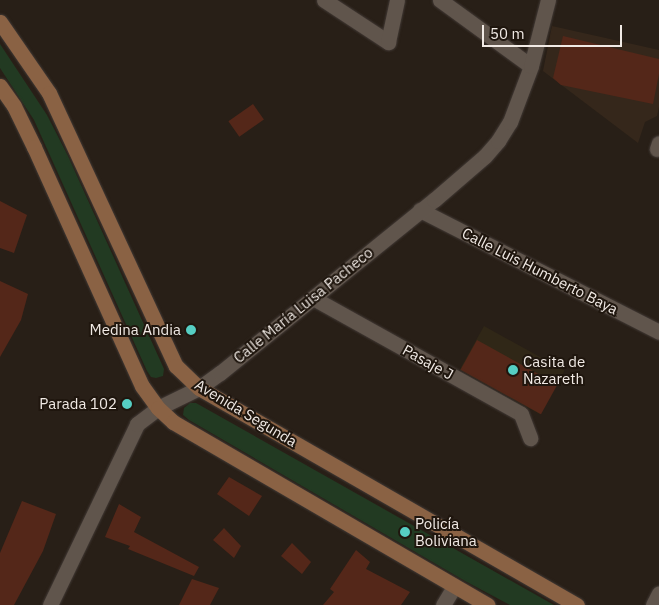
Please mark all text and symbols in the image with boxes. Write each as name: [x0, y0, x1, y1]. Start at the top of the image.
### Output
scale bar: [484, 15, 624, 47]
text: 50 m: [490, 24, 525, 43]
street label: Calle Luis Humberto Baya: [459, 224, 621, 318]
street label: Calle María Luisa Pacheco: [230, 243, 376, 367]
place label: Medina Andia: [89, 321, 181, 339]
marker: Medina Andia: [185, 324, 197, 336]
street label: Pasaje J: [399, 341, 457, 383]
place label: Casita de Nazareth: [523, 352, 585, 387]
marker: Casita de Nazareth: [507, 364, 519, 376]
street label: Avenida Segunda: [192, 375, 300, 451]
place label: Parada 102: [39, 395, 117, 413]
marker: Parada 102: [121, 398, 133, 410]
place label: Policía Boliviana: [415, 514, 477, 549]
marker: Policía Boliviana: [399, 526, 411, 538]

